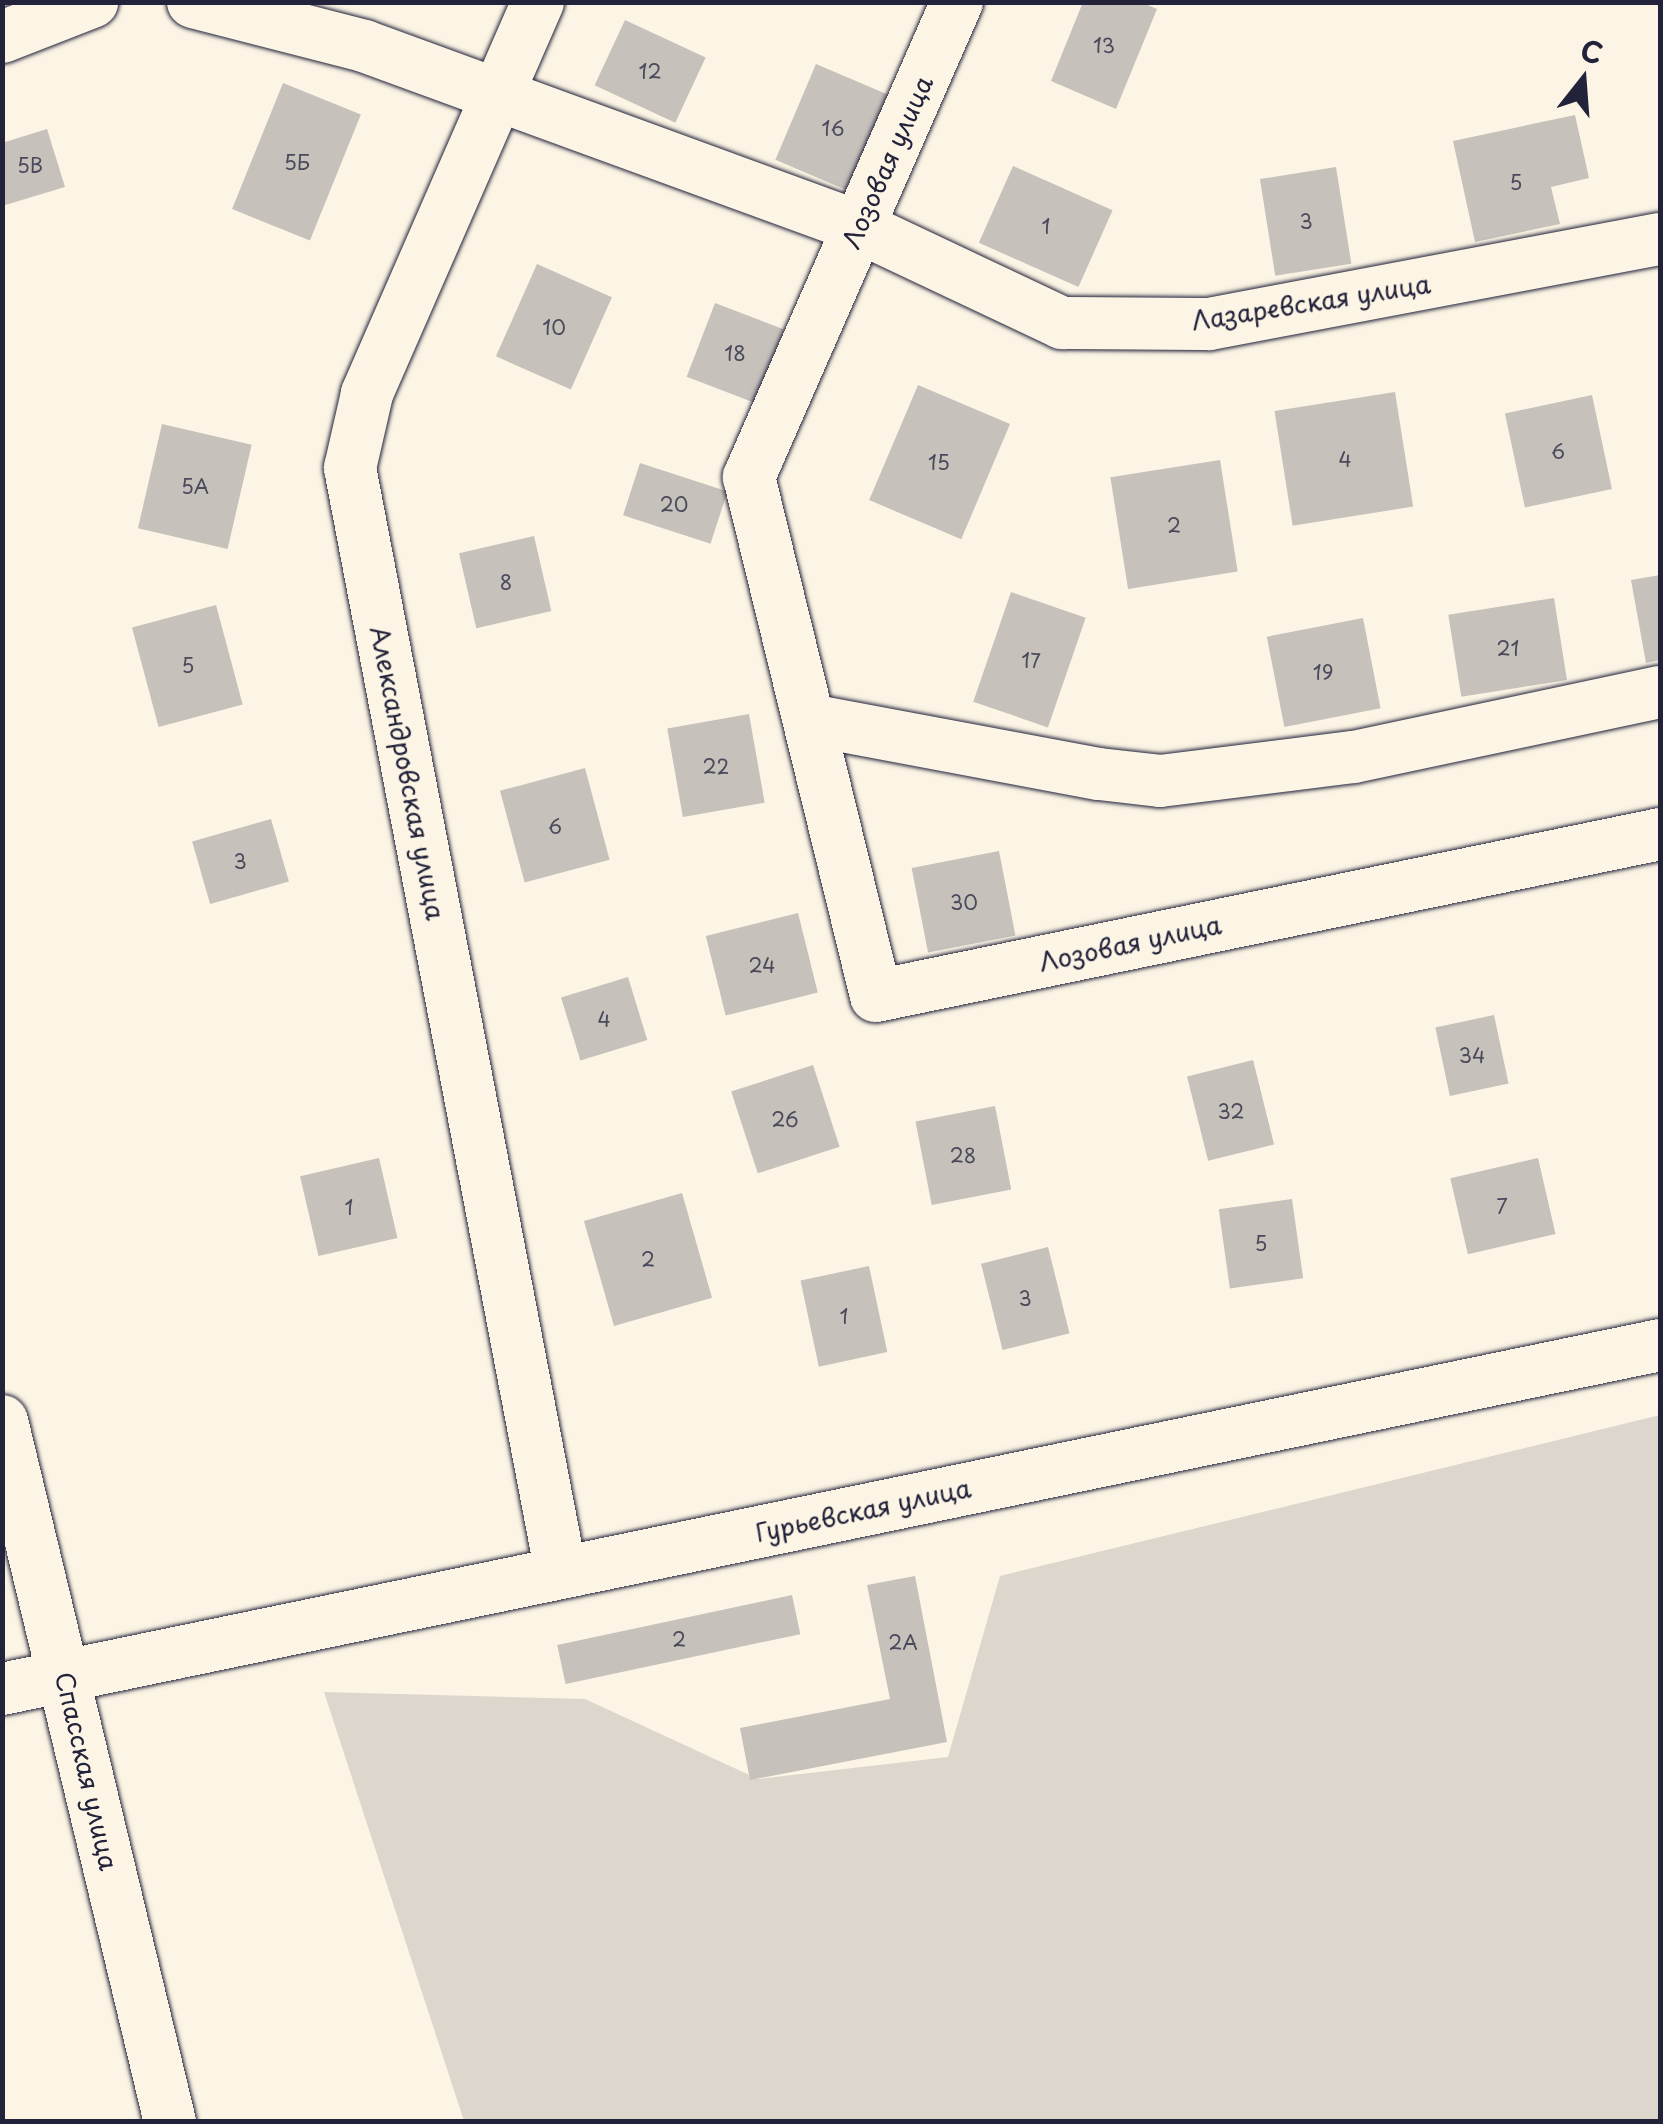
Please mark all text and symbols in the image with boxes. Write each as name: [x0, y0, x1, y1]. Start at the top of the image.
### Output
text: С: [1576, 27, 1608, 74]
north arrow: [1533, 30, 1633, 130]
house number: 13: [1093, 33, 1115, 57]
house number: 12: [638, 59, 662, 83]
street label: Лозовая улица: [835, 71, 939, 253]
house number: 16: [822, 116, 844, 140]
house number: 5Б: [284, 150, 310, 174]
house number: 5В: [17, 153, 43, 177]
house number: 5: [1510, 170, 1522, 194]
house number: 3: [1299, 209, 1313, 233]
house number: 1: [1042, 214, 1050, 238]
street label: Лазаревская улица: [1189, 268, 1433, 336]
house number: 10: [542, 315, 566, 339]
house number: 18: [724, 341, 746, 365]
house number: 6: [1551, 439, 1565, 463]
house number: 4: [1338, 447, 1352, 471]
house number: 15: [928, 450, 950, 474]
house number: 5А: [181, 474, 209, 498]
house number: 20: [660, 492, 688, 516]
house number: 2: [1167, 513, 1181, 537]
house number: 8: [500, 570, 512, 594]
street label: Александровская улица: [365, 623, 451, 923]
house number: 21: [1496, 636, 1520, 660]
house number: 17: [1021, 648, 1041, 672]
house number: 5: [182, 653, 194, 677]
house number: 19: [1313, 660, 1333, 684]
house number: 22: [703, 754, 729, 778]
house number: 6: [548, 814, 562, 838]
house number: 3: [233, 849, 247, 873]
house number: 30: [950, 890, 978, 914]
street label: Лозовая улица: [1036, 909, 1224, 977]
house number: 24: [749, 953, 775, 977]
house number: 4: [597, 1007, 611, 1031]
house number: 34: [1459, 1043, 1485, 1067]
house number: 32: [1218, 1099, 1244, 1123]
house number: 26: [771, 1107, 799, 1131]
house number: 28: [950, 1143, 976, 1167]
house number: 7: [1496, 1194, 1508, 1218]
house number: 1: [345, 1195, 353, 1219]
house number: 5: [1255, 1231, 1267, 1255]
house number: 2: [641, 1247, 655, 1271]
house number: 3: [1018, 1286, 1032, 1310]
house number: 1: [840, 1304, 848, 1328]
street label: Гурьевская улица: [752, 1472, 974, 1548]
house number: 2: [672, 1627, 686, 1651]
house number: 2А: [888, 1630, 918, 1654]
street label: Спасская улица: [50, 1669, 124, 1873]

